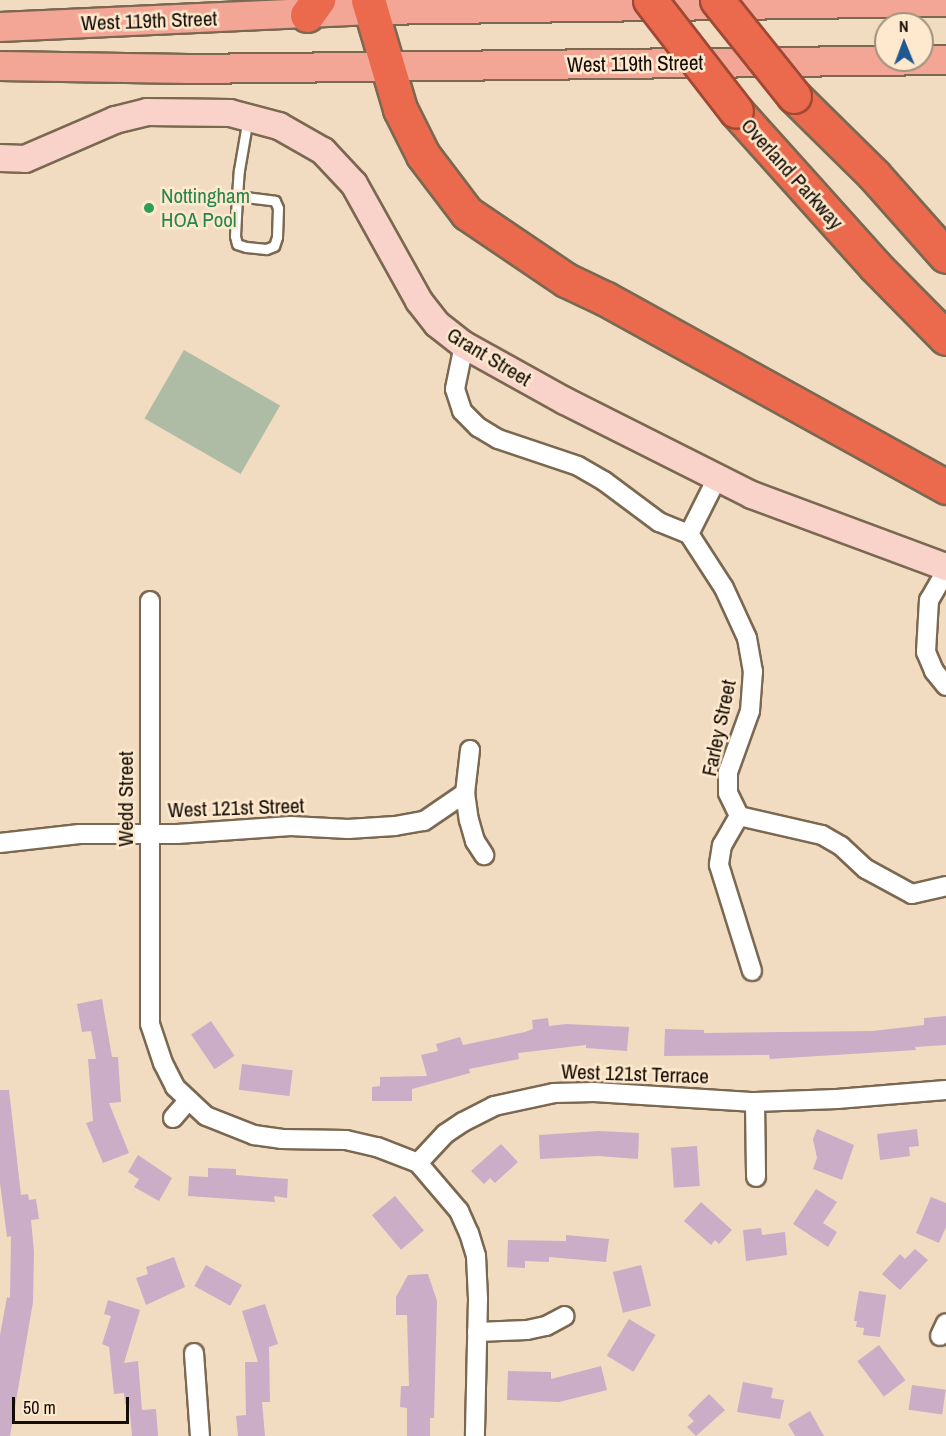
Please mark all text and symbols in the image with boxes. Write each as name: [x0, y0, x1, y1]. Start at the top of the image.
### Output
street label: West 119th Street: [80, 6, 218, 36]
north arrow: [874, 12, 934, 72]
text: N: [899, 15, 909, 37]
street label: West 119th Street: [567, 50, 703, 78]
street label: Overland Parkway: [736, 113, 848, 235]
place label: Nottingham HOA Pool: [161, 183, 250, 233]
marker: Nottingham HOA Pool: [142, 201, 156, 215]
street label: Grant Street: [442, 322, 536, 392]
street label: Farley Street: [697, 678, 741, 778]
street label: Wedd Street: [113, 751, 139, 847]
street label: West 121st Street: [167, 793, 305, 823]
street label: West 121st Terrace: [561, 1059, 709, 1089]
scale bar: [15, 1385, 132, 1423]
text: 50 m: [23, 1395, 56, 1420]

